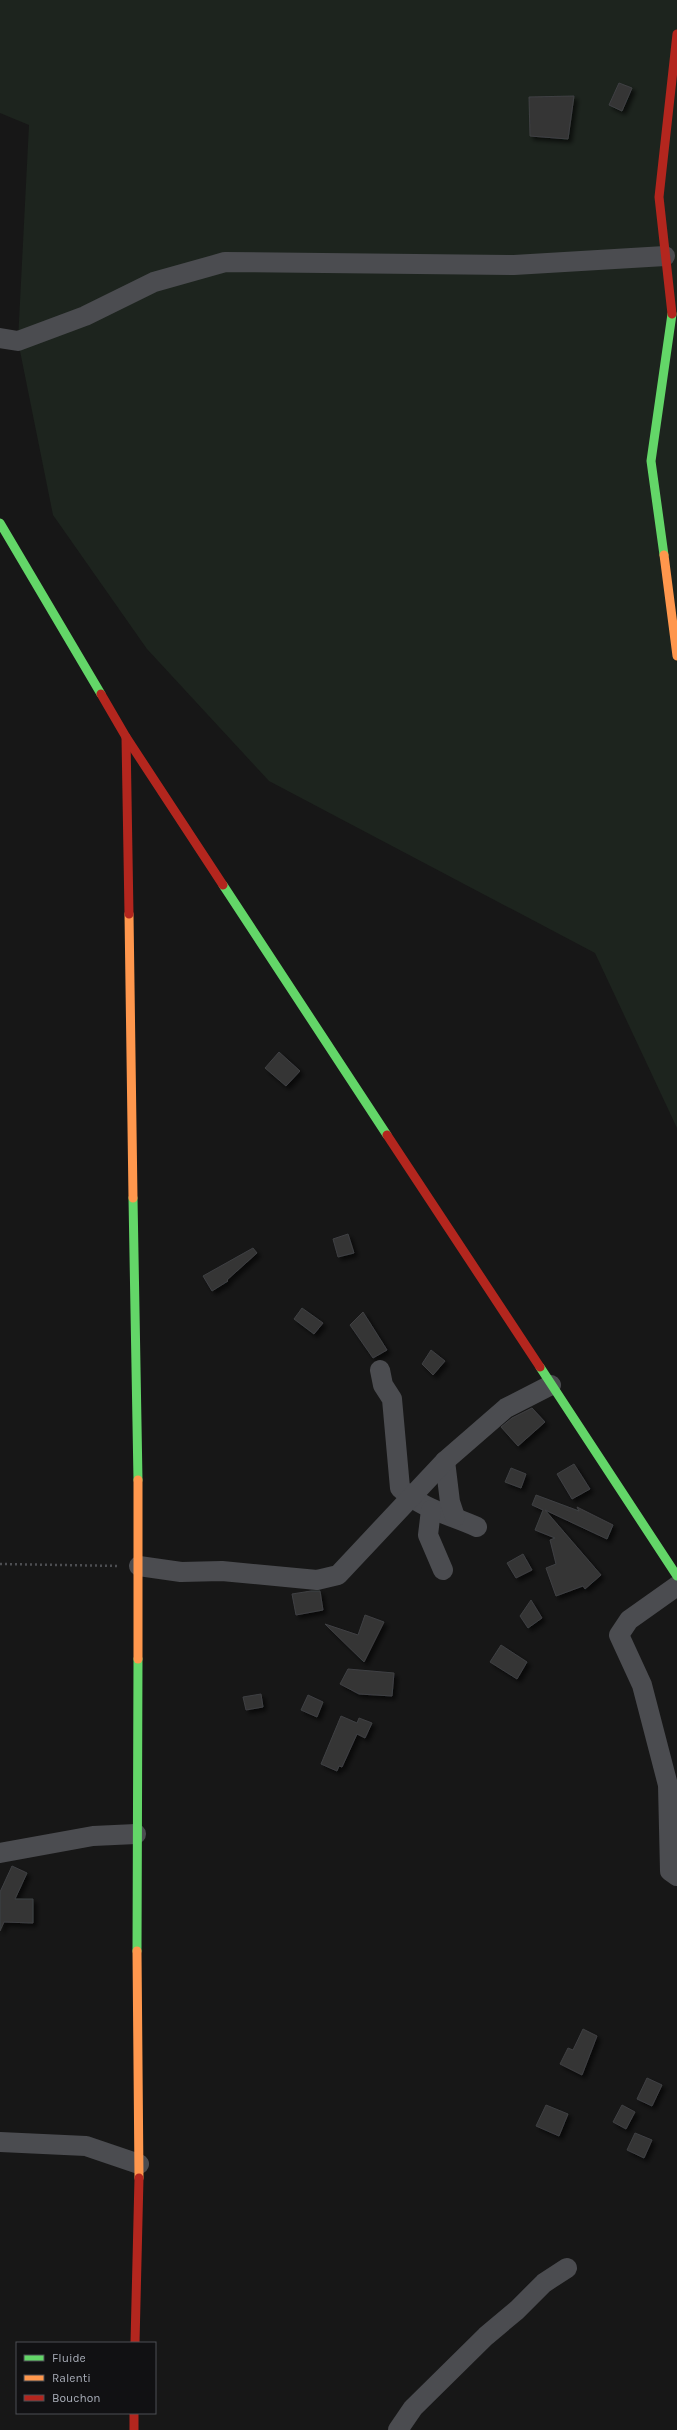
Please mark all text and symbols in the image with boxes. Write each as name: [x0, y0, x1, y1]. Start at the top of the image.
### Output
legend: [16, 2342, 156, 2414]
text: Fluide: [52, 2351, 86, 2365]
text: Ralenti: [52, 2371, 91, 2385]
text: Bouchon: [52, 2391, 101, 2405]

